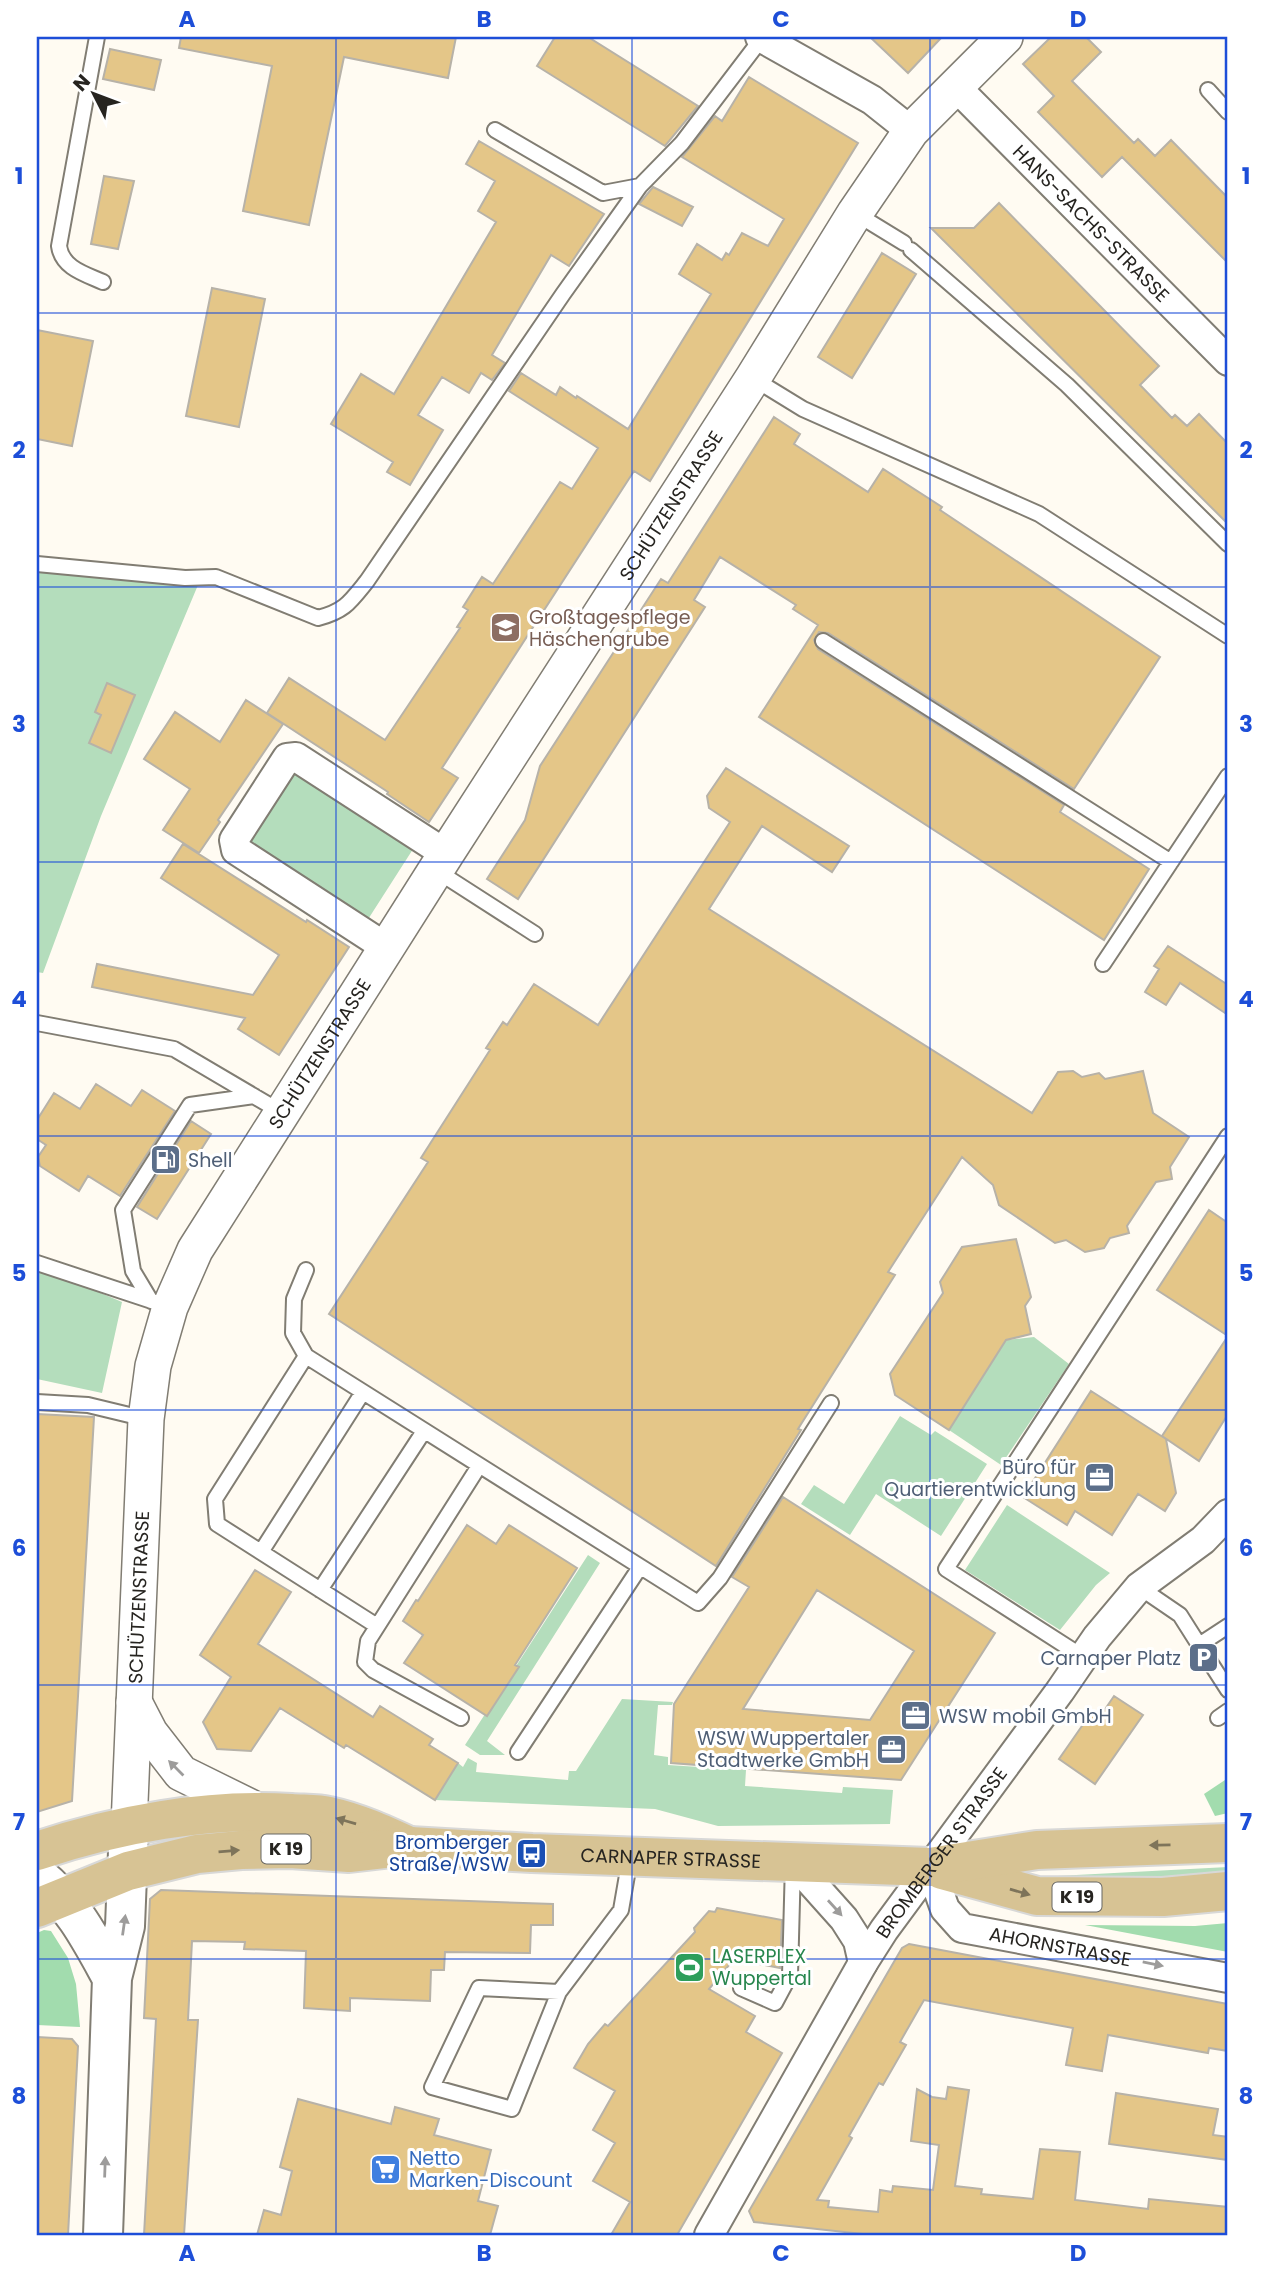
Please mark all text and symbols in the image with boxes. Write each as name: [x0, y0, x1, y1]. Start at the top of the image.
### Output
text: A: [179, 3, 196, 35]
text: B: [476, 3, 492, 35]
text: C: [772, 3, 790, 35]
text: D: [1070, 3, 1086, 35]
north arrow: [60, 60, 130, 130]
text: N: [67, 69, 97, 97]
street label: HANS-SACHS-STRASSE: [1007, 139, 1175, 308]
text: 1: [15, 160, 23, 192]
text: 1: [1242, 160, 1250, 192]
street label: SCHÜTZENSTRASSE: [613, 426, 730, 586]
text: 2: [12, 434, 26, 466]
text: 2: [1239, 434, 1253, 466]
place label: Großtagespflege Häschengrube: [529, 604, 690, 653]
school or university icon: Großtagespflege Häschengrube: [489, 611, 523, 645]
text: 3: [12, 708, 26, 740]
text: 3: [1239, 708, 1253, 740]
street label: SCHÜTZENSTRASSE: [262, 973, 378, 1134]
text: 4: [11, 983, 27, 1015]
text: 4: [1238, 983, 1254, 1015]
fuel station icon: Shell: [148, 1143, 182, 1177]
place label: Shell: [188, 1147, 232, 1174]
text: 5: [12, 1257, 26, 1289]
text: 5: [1239, 1257, 1253, 1289]
place label: Büro für Quartierentwicklung: [884, 1454, 1076, 1503]
office icon: Büro für Quartierentwicklung: [1082, 1461, 1116, 1495]
street label: SCHÜTZENSTRASSE: [122, 1510, 156, 1684]
text: 6: [12, 1532, 26, 1564]
text: 6: [1239, 1532, 1253, 1564]
parking icon: Carnaper Platz: [1187, 1641, 1221, 1675]
place label: Carnaper Platz: [1041, 1645, 1181, 1672]
office icon: WSW mobil GmbH: [899, 1699, 933, 1733]
place label: WSW mobil GmbH: [939, 1703, 1112, 1730]
place label: WSW Wuppertaler Stadtwerke GmbH: [697, 1725, 869, 1774]
office icon: WSW Wuppertaler Stadtwerke GmbH: [875, 1732, 909, 1766]
one-way arrow: [168, 1759, 185, 1776]
street label: BROMBERGER STRASSE: [869, 1762, 1014, 1943]
text: 7: [13, 1806, 25, 1838]
text: 7: [1240, 1806, 1252, 1838]
one-way arrow: [336, 1815, 357, 1825]
place label: Bromberger Straße/WSW: [389, 1829, 509, 1878]
road number: K 19: [262, 1835, 310, 1864]
bus stop icon: Bromberger Straße/WSW: [515, 1836, 549, 1870]
one-way arrow: [1149, 1839, 1171, 1851]
street label: CARNAPER STRASSE: [580, 1842, 761, 1875]
one-way arrow: [219, 1845, 241, 1856]
road number: K 19: [1052, 1882, 1102, 1912]
one-way arrow: [1009, 1887, 1030, 1897]
one-way arrow: [827, 1900, 842, 1917]
one-way arrow: [119, 1914, 130, 1936]
street label: AHORNSTRASSE: [987, 1920, 1133, 1973]
place label: LASERPLEX Wuppertal: [712, 1943, 812, 1992]
sports icon: LASERPLEX Wuppertal: [672, 1950, 706, 1984]
one-way arrow: [1142, 1958, 1164, 1969]
text: 8: [12, 2080, 26, 2112]
text: 8: [1239, 2080, 1253, 2112]
place label: Netto Marken-Discount: [409, 2145, 573, 2194]
supermarket icon: Netto Marken-Discount: [369, 2152, 403, 2186]
one-way arrow: [100, 2156, 111, 2178]
text: A: [179, 2237, 196, 2269]
text: B: [476, 2237, 492, 2269]
text: C: [772, 2237, 790, 2269]
text: D: [1070, 2237, 1086, 2269]

